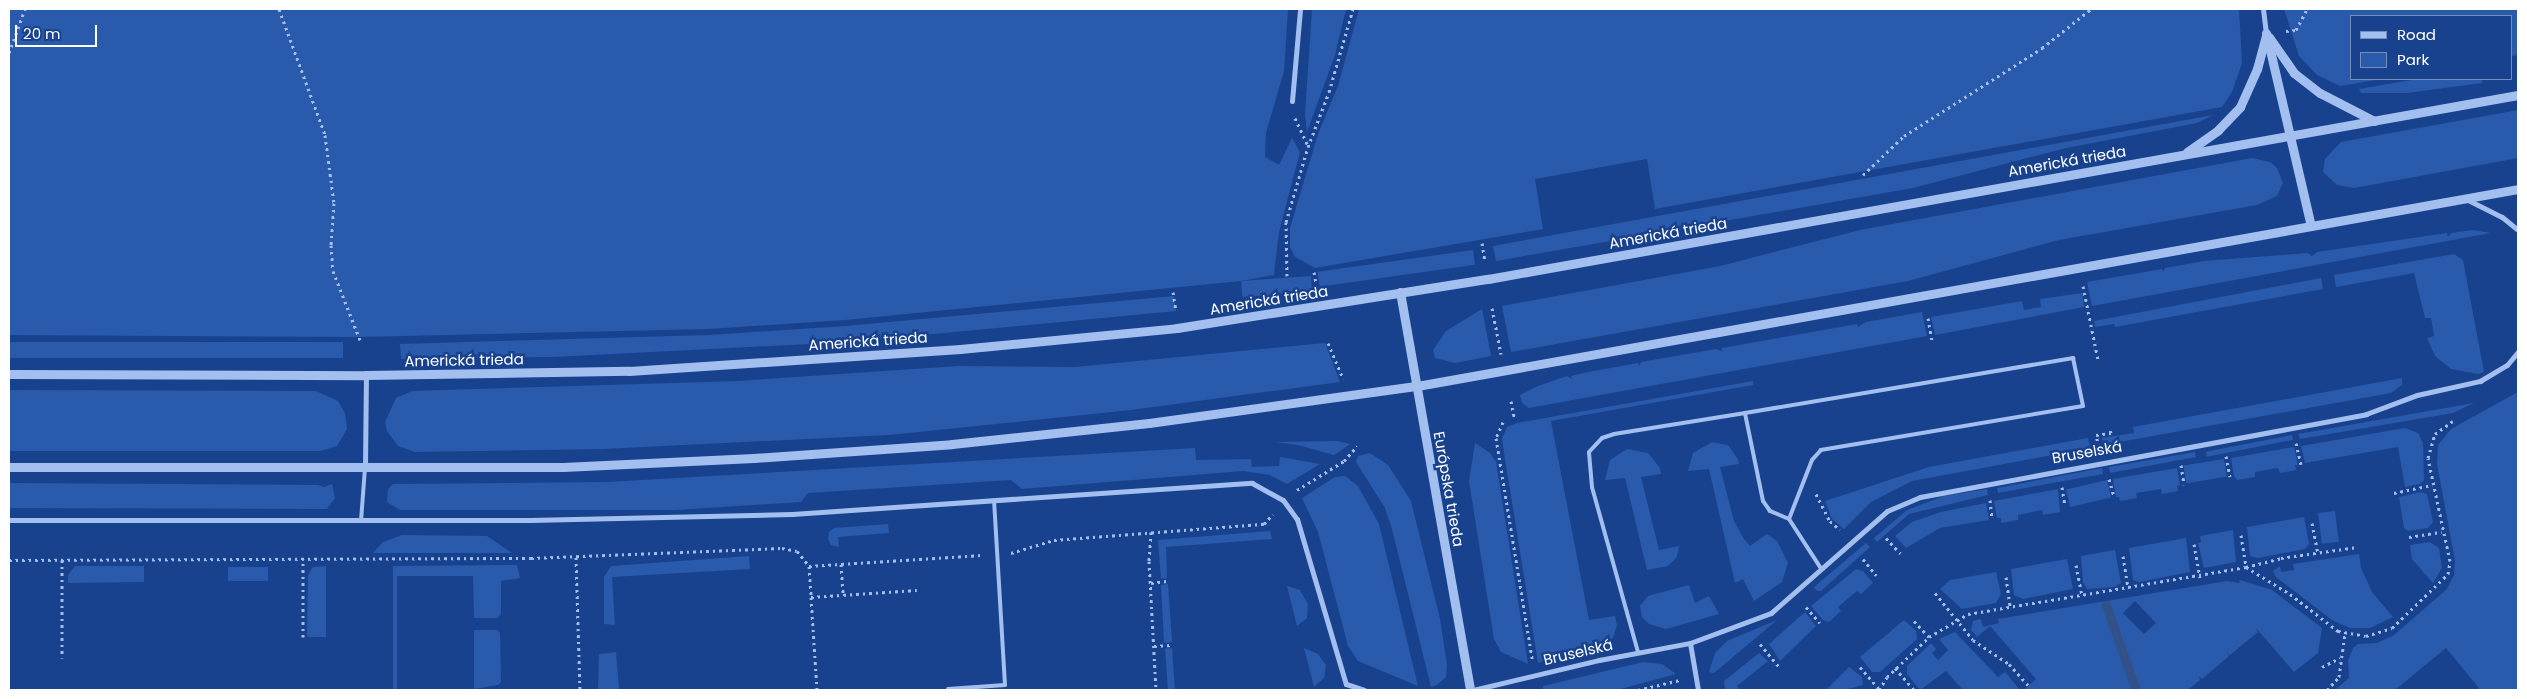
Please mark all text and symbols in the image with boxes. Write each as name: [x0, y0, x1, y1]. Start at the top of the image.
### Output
scale bar: [18, 15, 100, 47]
legend: [2350, 15, 2512, 80]
text: 20 m: [23, 23, 61, 44]
text: Road: [2397, 24, 2436, 45]
text: Park: [2397, 49, 2429, 70]
street label: Americká trieda: [2007, 142, 2127, 180]
street label: Americká trieda: [1608, 214, 1728, 252]
street label: Americká trieda: [1209, 282, 1329, 318]
street label: Americká trieda: [808, 328, 928, 354]
street label: Americká trieda: [404, 350, 524, 370]
street label: Európska trieda: [1430, 430, 1468, 548]
street label: Bruselská: [2051, 437, 2123, 467]
street label: Bruselská: [1541, 635, 1615, 669]

